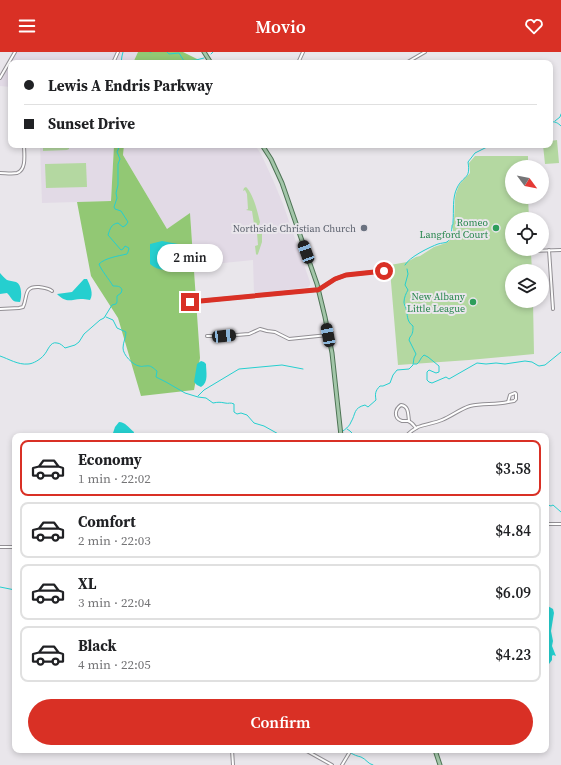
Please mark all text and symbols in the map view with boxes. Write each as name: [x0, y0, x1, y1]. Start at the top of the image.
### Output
text: Movio: [255, 14, 306, 39]
icon: menu: [16, 15, 38, 37]
icon: heart: [523, 15, 545, 37]
text: Lewis A Endris Parkway: [48, 75, 213, 96]
text: Sunset Drive: [48, 113, 135, 134]
north arrow: [505, 160, 549, 204]
map controls: [505, 160, 549, 308]
button: locate: [505, 212, 549, 256]
place label: Romeo Langford Court: [420, 216, 489, 241]
place label: Northside Christian Church: [233, 222, 356, 235]
marker: Northside Christian Church: [359, 223, 369, 233]
marker: Romeo Langford Court: [491, 223, 501, 233]
car: [296, 239, 316, 265]
callout: 2 min: [157, 244, 223, 272]
text: 2 min: [173, 249, 207, 266]
route start: [375, 262, 393, 280]
button: layers: [505, 264, 549, 308]
place label: New Albany Little League: [407, 290, 466, 315]
route end: [181, 293, 199, 311]
marker: New Albany Little League: [468, 297, 478, 307]
car: [320, 322, 336, 348]
car: [211, 329, 237, 343]
text: Economy: [78, 449, 142, 470]
icon: car: [30, 450, 66, 486]
text: $3.58: [495, 458, 531, 479]
text: 1 min · 22:02: [78, 470, 151, 487]
text: Comfort: [78, 511, 136, 532]
icon: car: [30, 512, 66, 548]
text: $4.84: [495, 520, 531, 541]
text: 2 min · 22:03: [78, 532, 151, 549]
text: XL: [78, 573, 97, 594]
icon: car: [30, 574, 66, 610]
text: $6.09: [495, 582, 531, 603]
text: 3 min · 22:04: [78, 594, 151, 611]
text: Black: [78, 635, 117, 656]
icon: car: [30, 636, 66, 672]
text: $4.23: [495, 644, 531, 665]
text: 4 min · 22:05: [78, 656, 151, 673]
button: Confirm: [28, 699, 533, 745]

